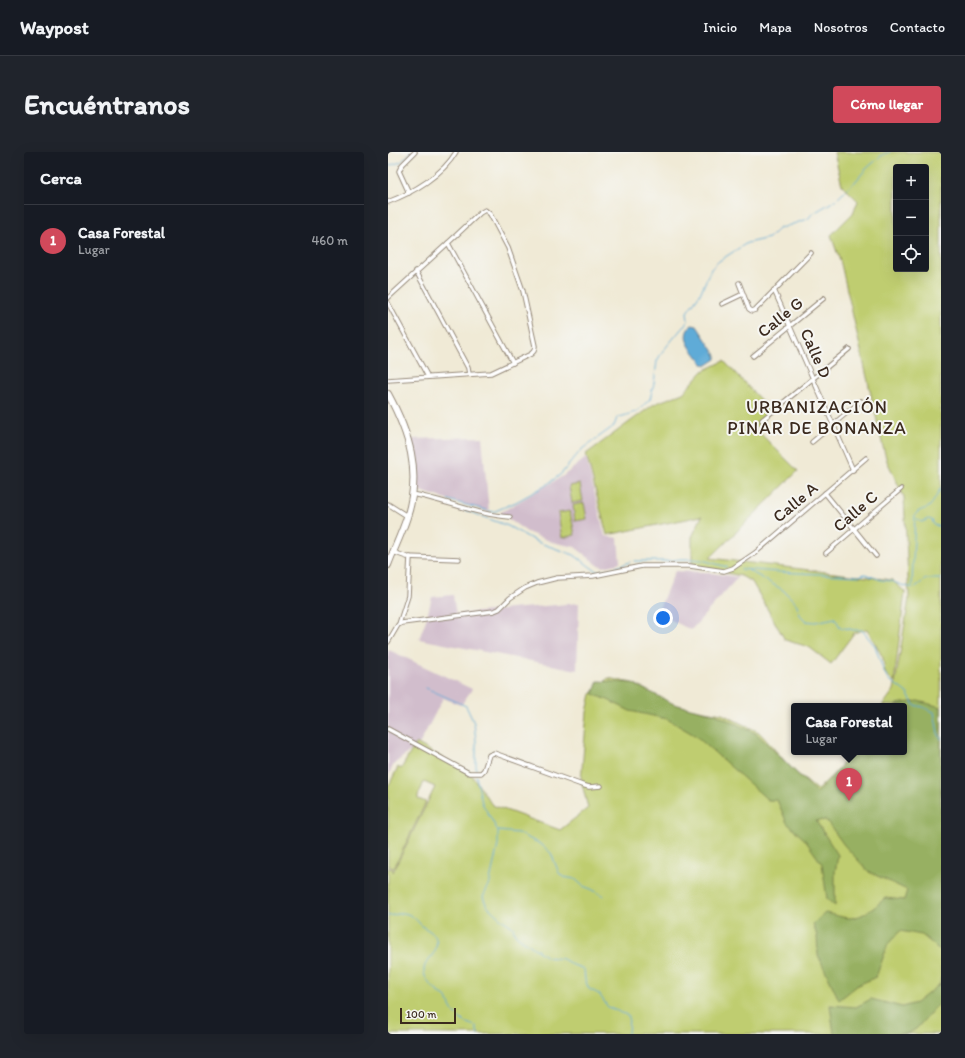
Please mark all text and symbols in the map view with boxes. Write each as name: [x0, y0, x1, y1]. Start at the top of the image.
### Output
text: Waypost: [20, 16, 89, 39]
text: Inicio: [703, 19, 737, 36]
text: Mapa: [759, 19, 792, 36]
text: Nosotros: [814, 19, 868, 36]
text: Contacto: [890, 19, 945, 36]
button: Cómo llegar: [833, 86, 941, 123]
text: Encuéntranos: [24, 87, 190, 121]
map controls: [893, 164, 929, 272]
button: +: [893, 164, 929, 200]
text: Cerca: [40, 168, 82, 188]
button: −: [893, 200, 929, 236]
text: Casa Forestal: [78, 224, 165, 242]
text: 1: [50, 233, 56, 248]
text: 460 m: [311, 233, 348, 248]
button: locate: [893, 236, 929, 272]
text: Lugar: [78, 242, 110, 257]
street label: Calle G: [753, 293, 807, 341]
street label: Calle D: [796, 325, 836, 381]
district label: URBANIZACIÓN PINAR DE BONANZA: [727, 396, 907, 439]
street label: Calle A: [769, 477, 822, 526]
street label: Calle C: [829, 486, 881, 536]
your location: [653, 608, 673, 628]
popup: [791, 703, 907, 755]
text: Casa Forestal: [805, 713, 893, 731]
text: Lugar: [805, 731, 837, 746]
pin: 1: [836, 768, 862, 801]
scale bar: [400, 1006, 456, 1025]
text: 100 m: [406, 1008, 436, 1021]

